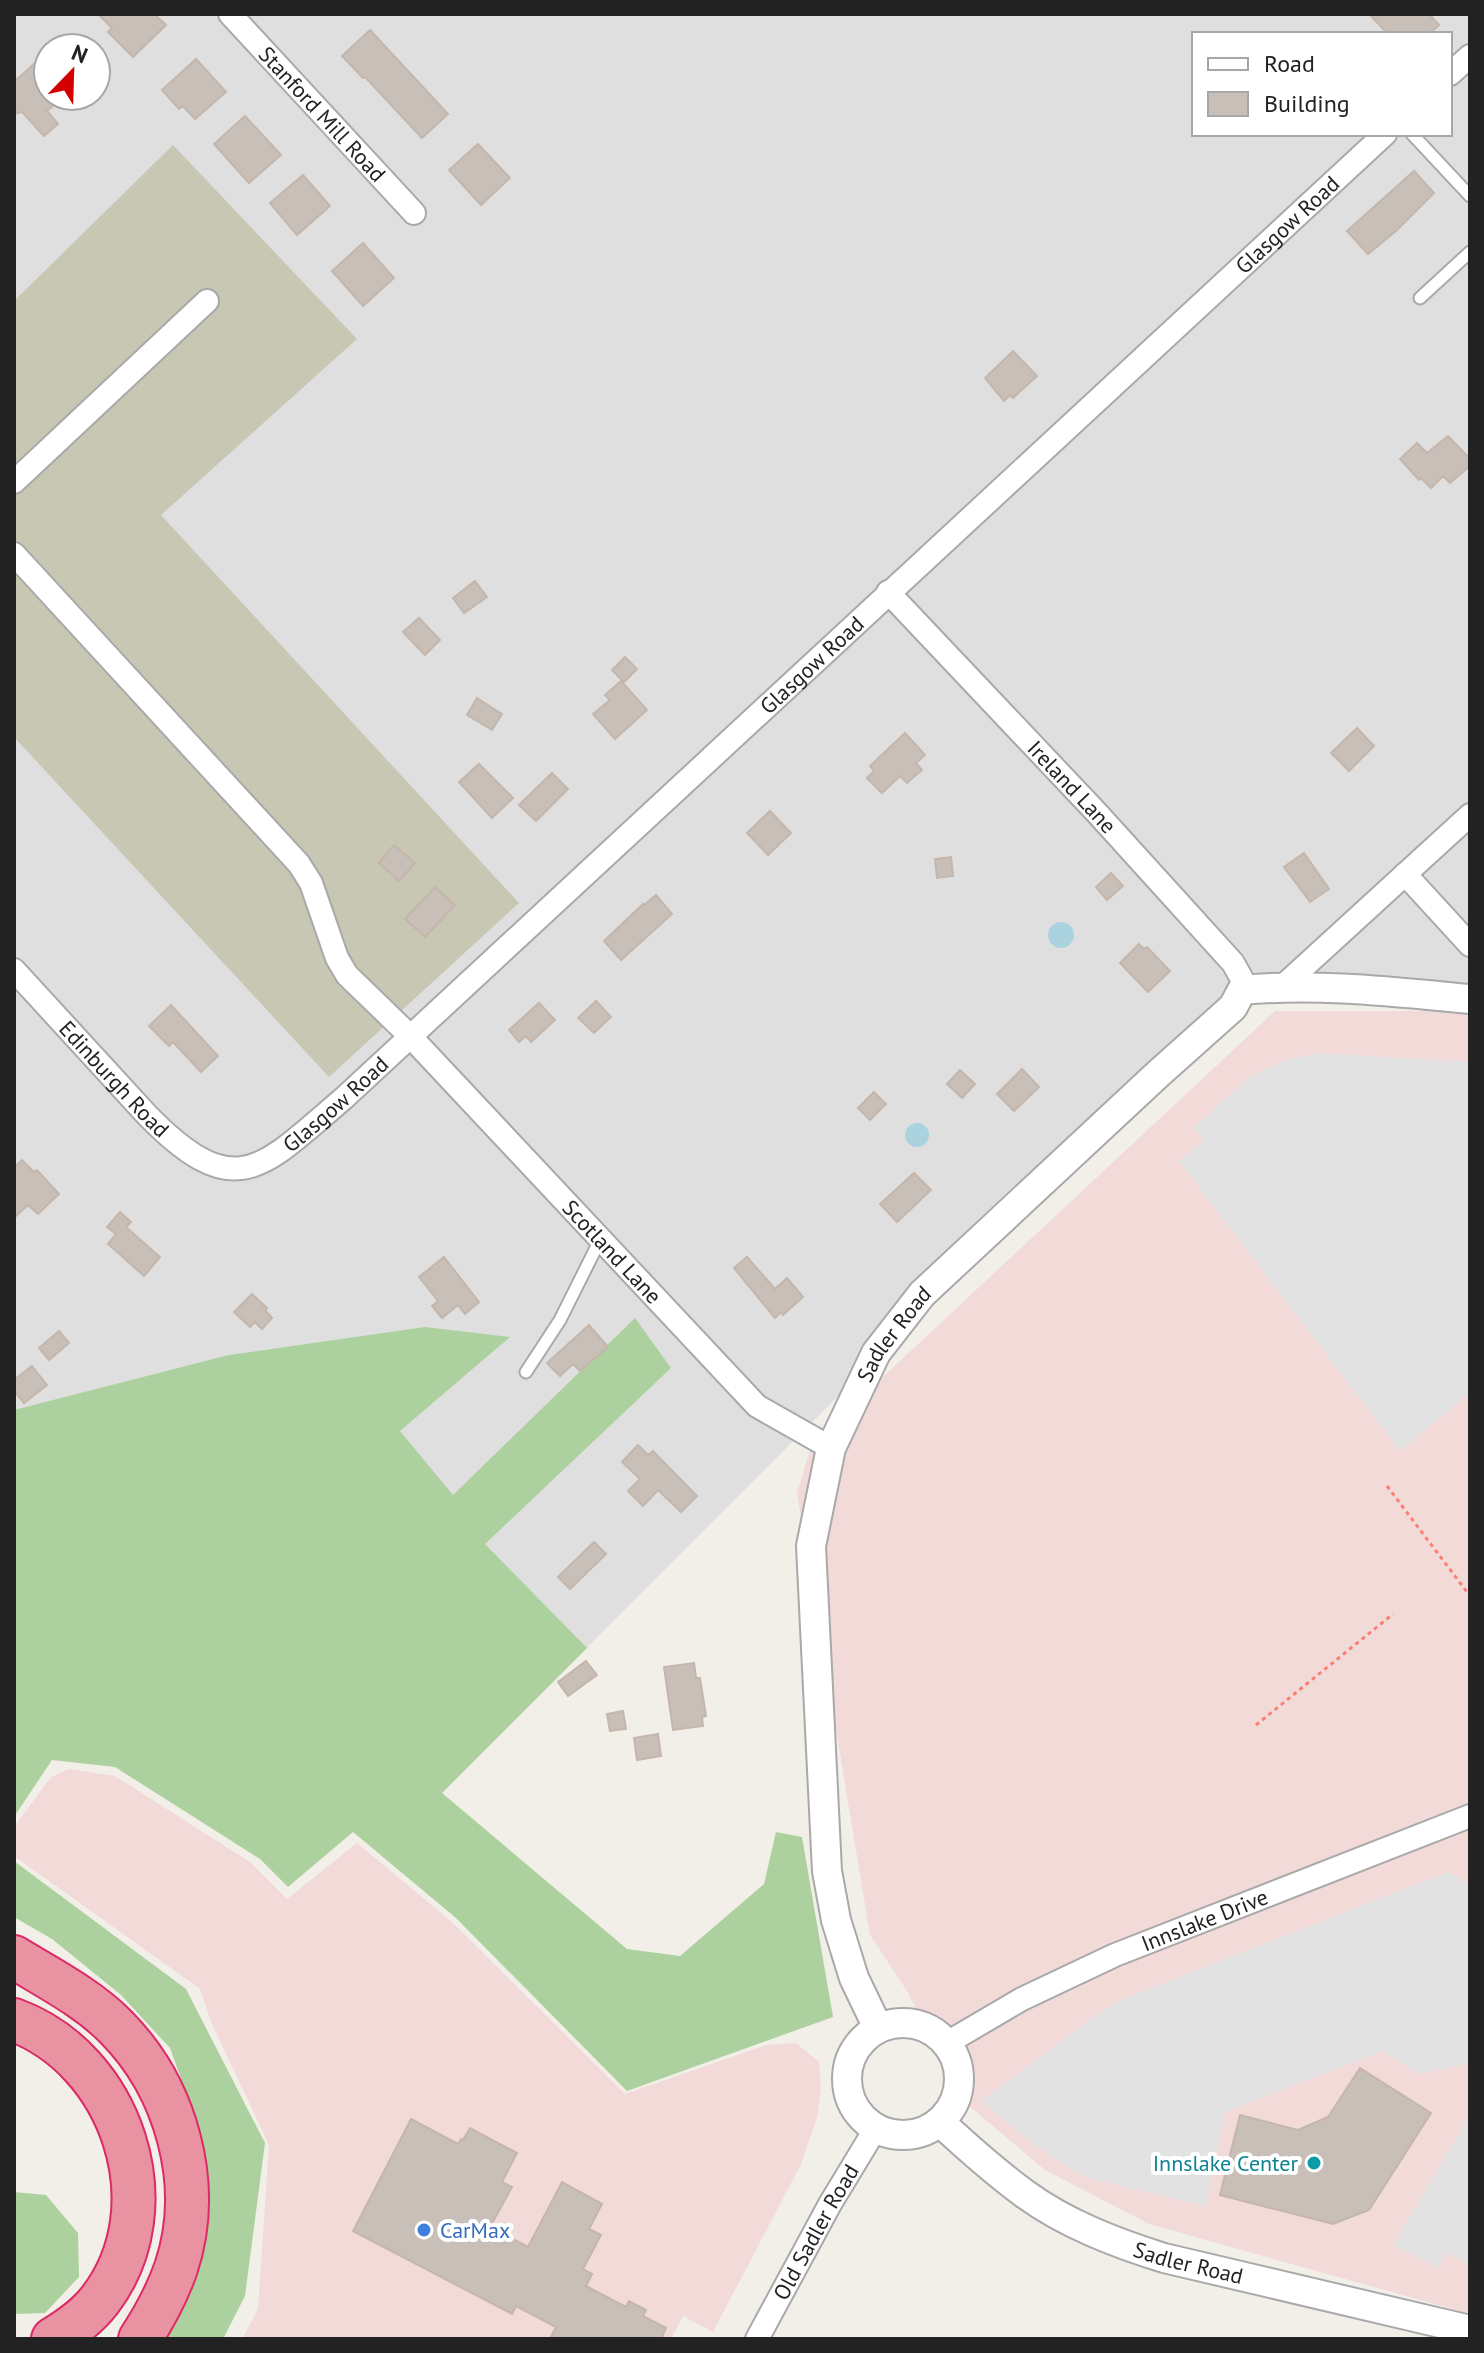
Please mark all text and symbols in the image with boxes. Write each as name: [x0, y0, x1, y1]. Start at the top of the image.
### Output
north arrow: [32, 32, 112, 112]
legend: [1192, 32, 1452, 136]
text: N: [68, 38, 92, 69]
street label: Stanford Mill Road: [253, 40, 392, 187]
text: Road: [1264, 48, 1315, 79]
text: Building: [1264, 88, 1350, 119]
street label: Glasgow Road: [1229, 170, 1345, 280]
street label: Glasgow Road: [754, 610, 870, 720]
street label: Ireland Lane: [1022, 734, 1122, 839]
street label: Edinburgh Road: [53, 1015, 175, 1143]
street label: Glasgow Road: [277, 1050, 394, 1158]
street label: Scotland Lane: [557, 1194, 668, 1310]
street label: Sadler Road: [850, 1279, 936, 1387]
street label: Innslake Drive: [1137, 1883, 1272, 1957]
place label: Innslake Center: [1153, 2149, 1299, 2177]
marker: Innslake Center: [1305, 2154, 1323, 2172]
street label: Old Sadler Road: [767, 2159, 865, 2305]
place label: CarMax: [440, 2216, 510, 2244]
marker: CarMax: [415, 2221, 433, 2239]
street label: Sadler Road: [1130, 2235, 1246, 2290]

